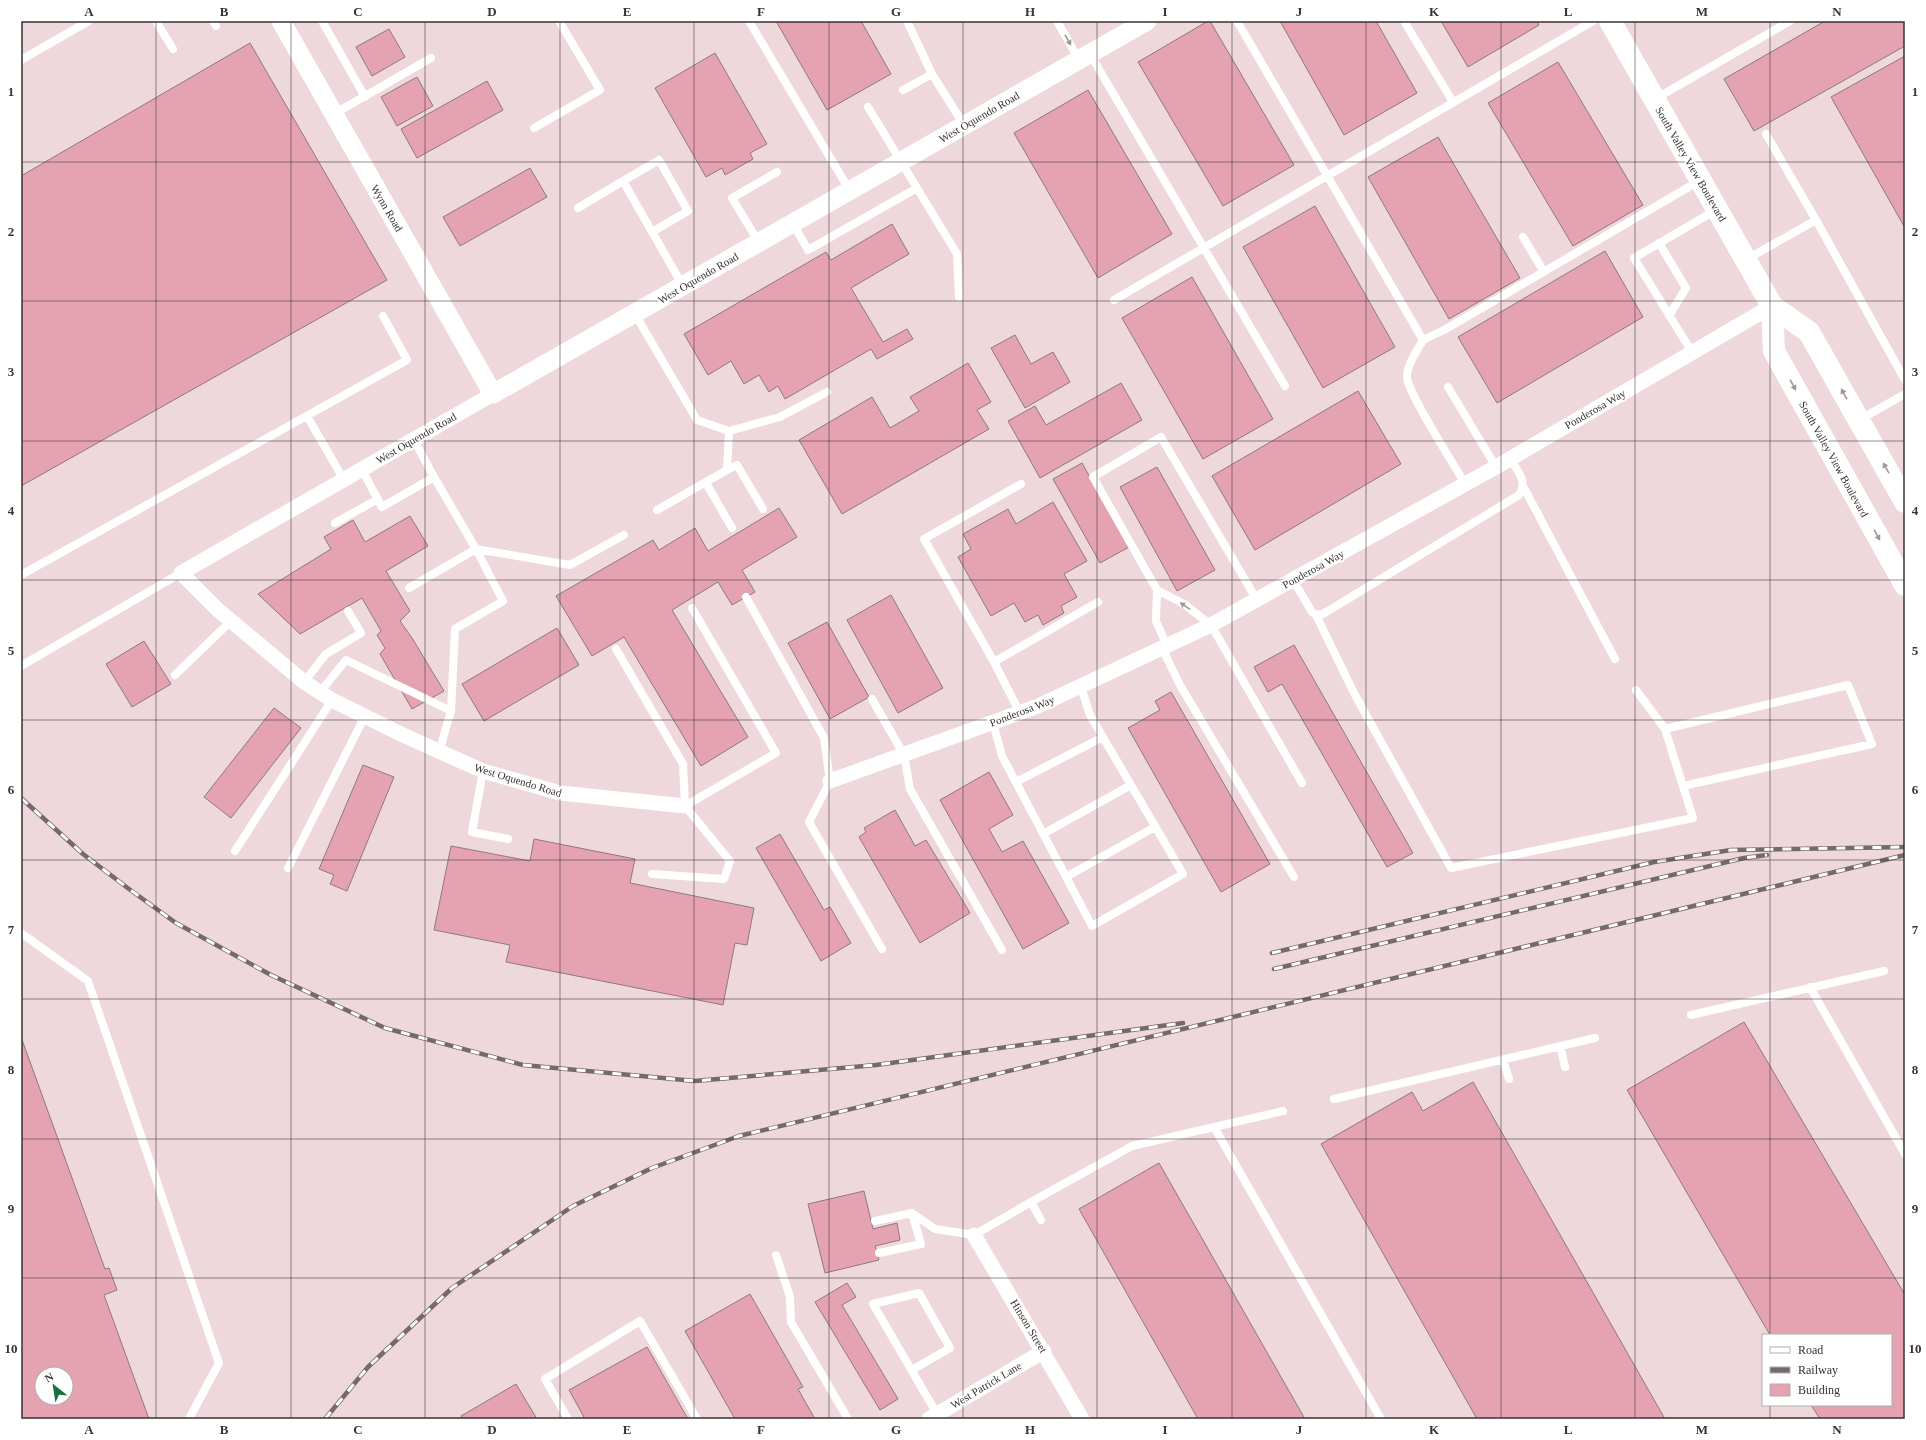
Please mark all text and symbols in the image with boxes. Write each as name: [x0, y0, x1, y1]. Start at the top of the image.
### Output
text: A: [84, 4, 94, 19]
text: B: [220, 4, 229, 19]
text: C: [353, 4, 363, 19]
text: D: [487, 4, 497, 19]
text: E: [623, 4, 631, 19]
text: F: [757, 4, 765, 19]
text: G: [891, 4, 901, 19]
text: H: [1025, 4, 1035, 19]
text: I: [1162, 4, 1168, 19]
text: J: [1296, 4, 1303, 19]
text: K: [1429, 4, 1440, 19]
text: L: [1564, 4, 1573, 19]
text: M: [1696, 4, 1708, 19]
text: N: [1832, 4, 1842, 19]
one-way arrow: [1065, 34, 1072, 46]
text: 1: [8, 84, 14, 99]
text: 1: [1912, 84, 1918, 99]
street label: West Oquendo Road: [937, 89, 1022, 145]
street label: South Valley View Boulevard: [1653, 104, 1729, 224]
street label: Wynn Road: [369, 182, 405, 234]
text: 2: [8, 224, 14, 239]
text: 2: [1912, 224, 1918, 239]
street label: West Oquendo Road: [656, 250, 741, 306]
text: 3: [8, 364, 15, 379]
text: 3: [1912, 364, 1919, 379]
one-way arrow: [1789, 379, 1796, 391]
street label: Ponderosa Way: [1562, 386, 1628, 431]
one-way arrow: [1841, 388, 1847, 400]
street label: South Valley View Boulevard: [1797, 399, 1871, 519]
street label: West Oquendo Road: [374, 410, 459, 466]
one-way arrow: [1882, 462, 1889, 474]
text: 4: [8, 503, 15, 518]
text: 4: [1912, 503, 1919, 518]
one-way arrow: [1873, 529, 1880, 541]
street label: Ponderosa Way: [1280, 547, 1346, 591]
one-way arrow: [1180, 602, 1190, 610]
text: 5: [8, 643, 15, 658]
text: 5: [1912, 643, 1919, 658]
street label: Ponderosa Way: [988, 693, 1056, 729]
street label: West Oquendo Road: [473, 761, 564, 799]
text: 6: [8, 782, 15, 797]
text: 6: [1912, 782, 1919, 797]
text: 7: [8, 922, 15, 937]
text: 7: [1912, 922, 1919, 937]
text: 8: [8, 1062, 15, 1077]
text: 8: [1912, 1062, 1919, 1077]
text: 9: [8, 1201, 15, 1216]
text: 9: [1912, 1201, 1919, 1216]
street label: Hinson Street: [1008, 1297, 1050, 1355]
legend: [1762, 1334, 1892, 1406]
text: 10: [5, 1341, 18, 1356]
text: 10: [1909, 1341, 1922, 1356]
text: Road: [1798, 1343, 1823, 1357]
street label: West Patrick Lane: [948, 1359, 1024, 1411]
text: Railway: [1798, 1363, 1838, 1377]
north arrow: [34, 1366, 74, 1406]
text: N: [43, 1370, 55, 1385]
text: Building: [1798, 1383, 1840, 1397]
text: A: [84, 1422, 94, 1437]
text: B: [220, 1422, 229, 1437]
text: C: [353, 1422, 363, 1437]
text: D: [487, 1422, 497, 1437]
text: E: [623, 1422, 631, 1437]
text: F: [757, 1422, 765, 1437]
text: G: [891, 1422, 901, 1437]
text: H: [1025, 1422, 1035, 1437]
text: I: [1162, 1422, 1168, 1437]
text: J: [1296, 1422, 1303, 1437]
text: K: [1429, 1422, 1440, 1437]
text: L: [1564, 1422, 1573, 1437]
text: M: [1696, 1422, 1708, 1437]
text: N: [1832, 1422, 1842, 1437]

